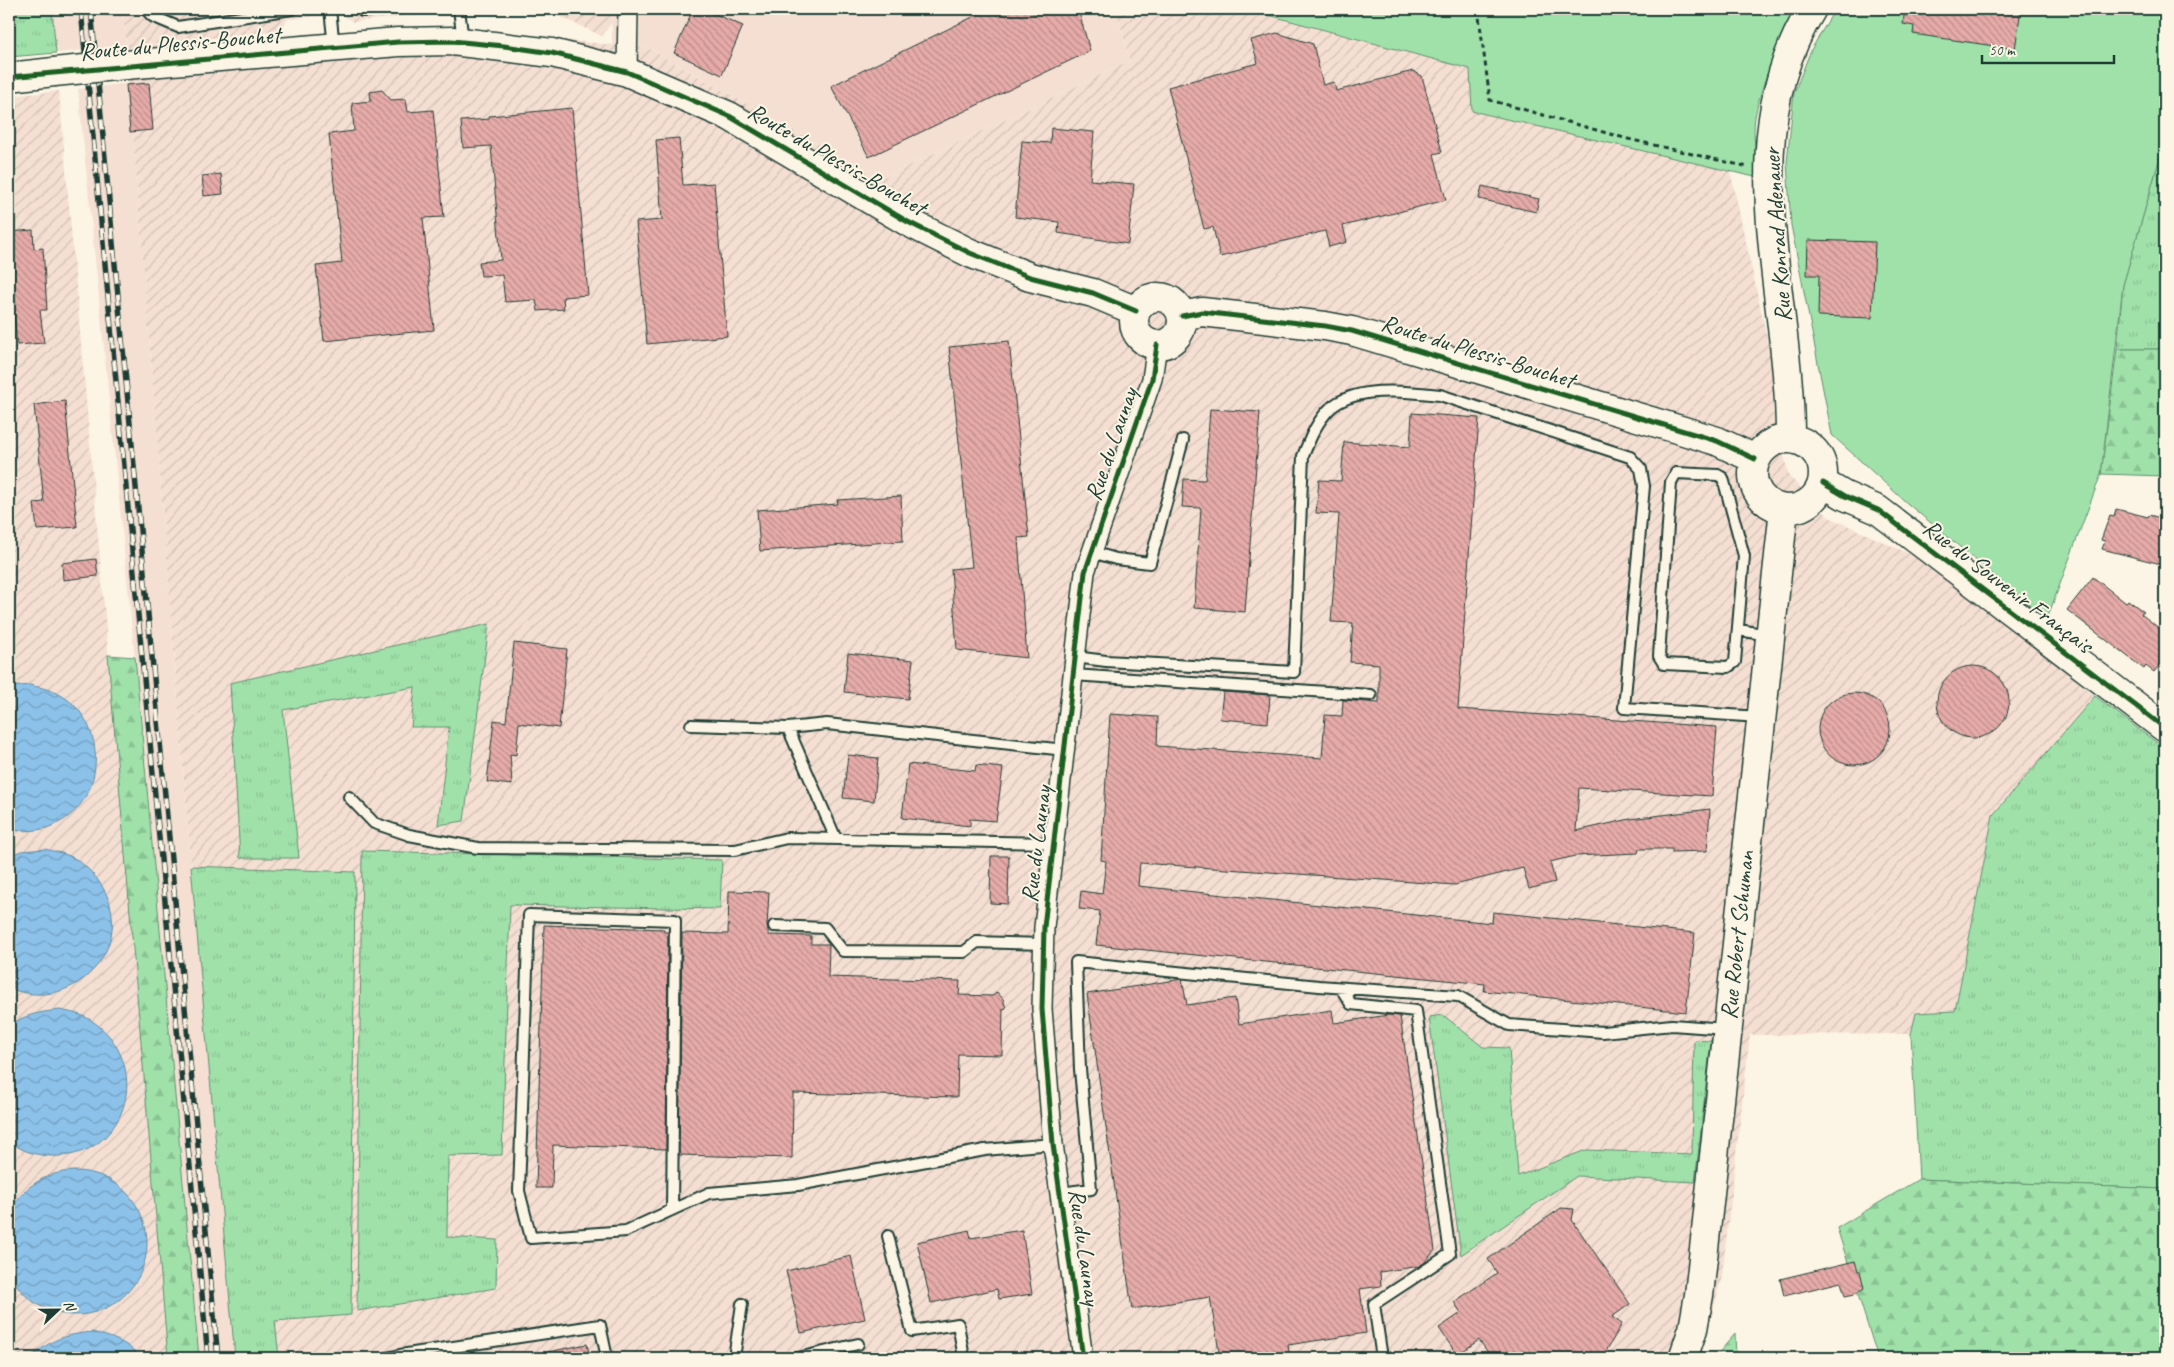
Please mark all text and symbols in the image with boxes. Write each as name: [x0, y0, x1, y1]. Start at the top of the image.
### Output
street label: Route du Plessis-Bouchet: [79, 19, 284, 67]
scale bar: [1982, 32, 2114, 64]
text: 50 m: [1989, 41, 2016, 60]
street label: Route du Plessis-Bouchet: [743, 96, 934, 224]
street label: Rue Konrad Adenauer: [1756, 144, 1798, 323]
street label: Route du Plessis-Bouchet: [1378, 307, 1581, 396]
street label: Rue du Launay: [1078, 382, 1145, 504]
street label: Rue du Souvenir Français: [1917, 512, 2101, 661]
street label: Rue du Launay: [1014, 782, 1058, 904]
street label: Rue Robert Schuman: [1713, 848, 1761, 1021]
street label: Rue du Launay: [1062, 1187, 1108, 1309]
north arrow: [32, 1284, 82, 1334]
text: N: [60, 1298, 80, 1315]

